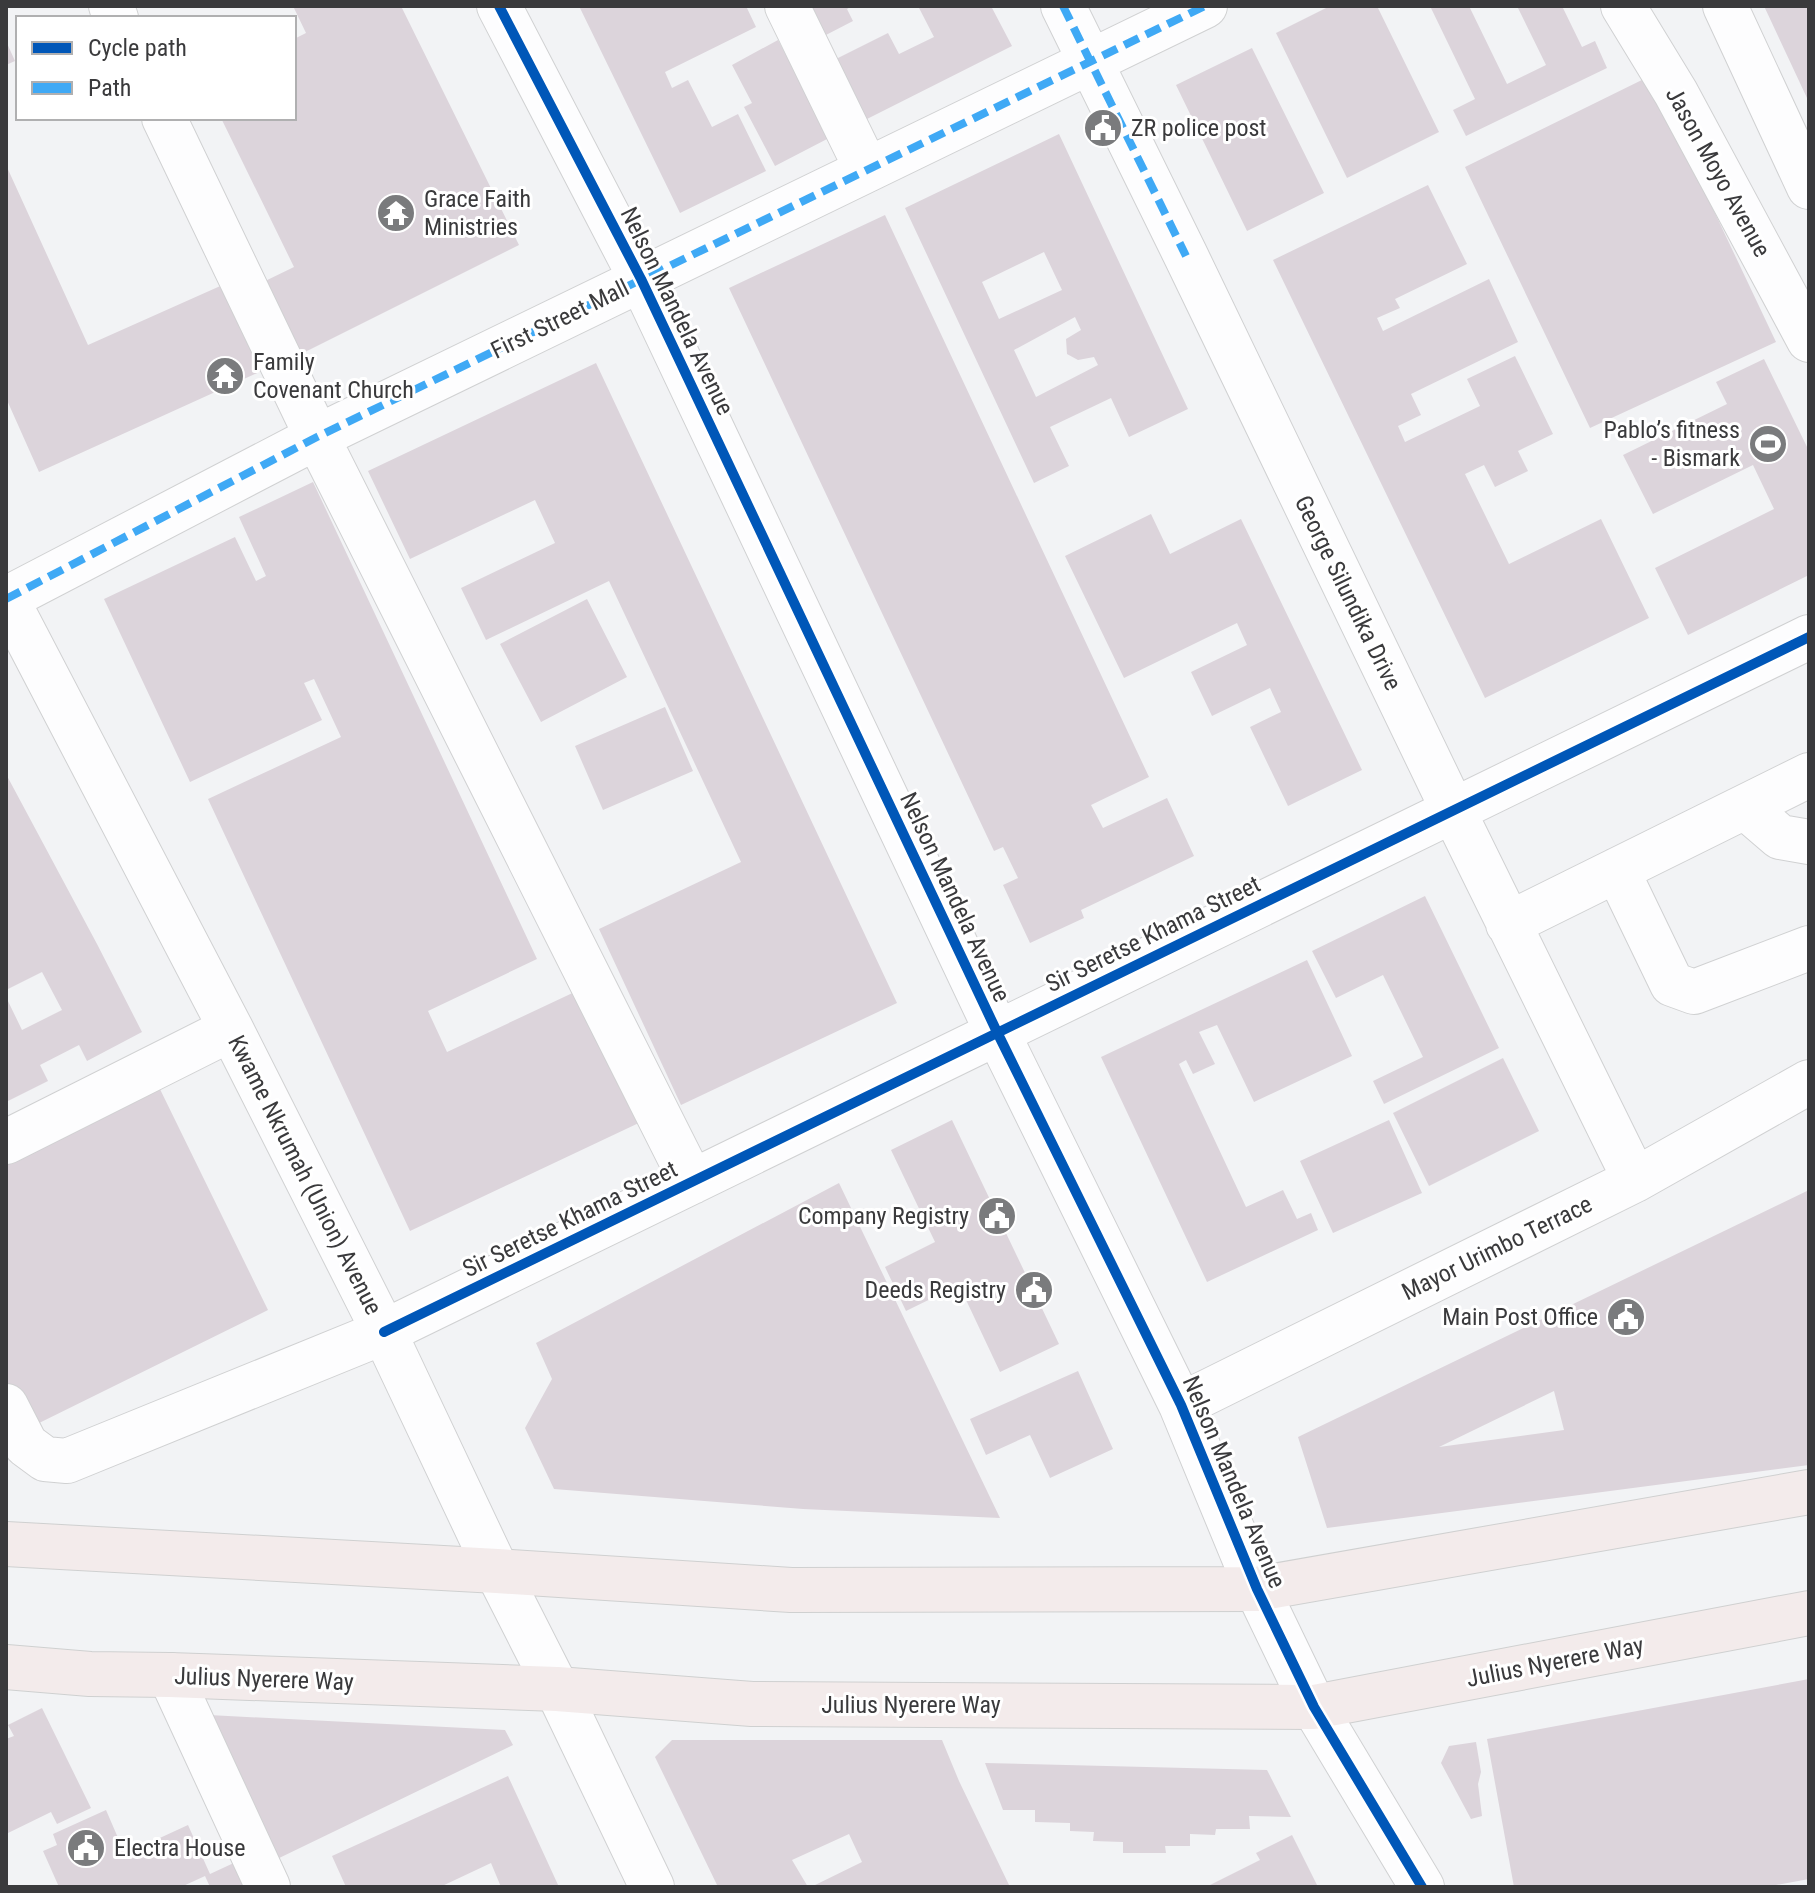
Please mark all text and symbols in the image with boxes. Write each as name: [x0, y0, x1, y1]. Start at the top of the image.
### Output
legend: [16, 16, 296, 120]
text: Cycle path: [88, 34, 187, 62]
text: Path: [88, 74, 131, 102]
street label: Jason Moyo Avenue: [1660, 82, 1776, 262]
public building icon: ZR police post: [1082, 107, 1124, 149]
place label: ZR police post: [1131, 114, 1266, 142]
place label: Grace Faith Ministries: [424, 185, 531, 241]
temple icon: Grace Faith Ministries: [375, 192, 417, 234]
street label: Nelson Mandela Avenue: [614, 203, 740, 419]
street label: First Street Mall: [486, 273, 634, 365]
place label: Family Covenant Church: [253, 348, 414, 404]
temple icon: Family Covenant Church: [204, 355, 246, 397]
place label: Pablo’s fitness - Bismark: [1603, 416, 1740, 472]
sports icon: Pablo’s fitness - Bismark: [1747, 423, 1789, 465]
street label: George Silundika Drive: [1289, 491, 1407, 695]
street label: Nelson Mandela Avenue: [894, 788, 1016, 1006]
street label: Sir Seretse Khama Street: [1041, 870, 1265, 998]
street label: Kwame Nkrumah (Union) Avenue: [222, 1031, 388, 1319]
street label: Sir Seretse Khama Street: [458, 1155, 682, 1283]
street label: Mayor Urimbo Terrace: [1397, 1190, 1597, 1306]
public building icon: Company Registry: [976, 1195, 1018, 1237]
place label: Company Registry: [798, 1202, 969, 1230]
public building icon: Deeds Registry: [1013, 1269, 1055, 1311]
place label: Deeds Registry: [865, 1276, 1006, 1304]
public building icon: Main Post Office: [1605, 1296, 1647, 1338]
place label: Main Post Office: [1442, 1303, 1598, 1331]
street label: Nelson Mandela Avenue: [1177, 1372, 1291, 1592]
street label: Julius Nyerere Way: [1464, 1631, 1646, 1693]
street label: Julius Nyerere Way: [174, 1662, 354, 1696]
street label: Julius Nyerere Way: [821, 1691, 1001, 1719]
public building icon: Electra House: [65, 1827, 107, 1869]
place label: Electra House: [114, 1834, 245, 1862]

